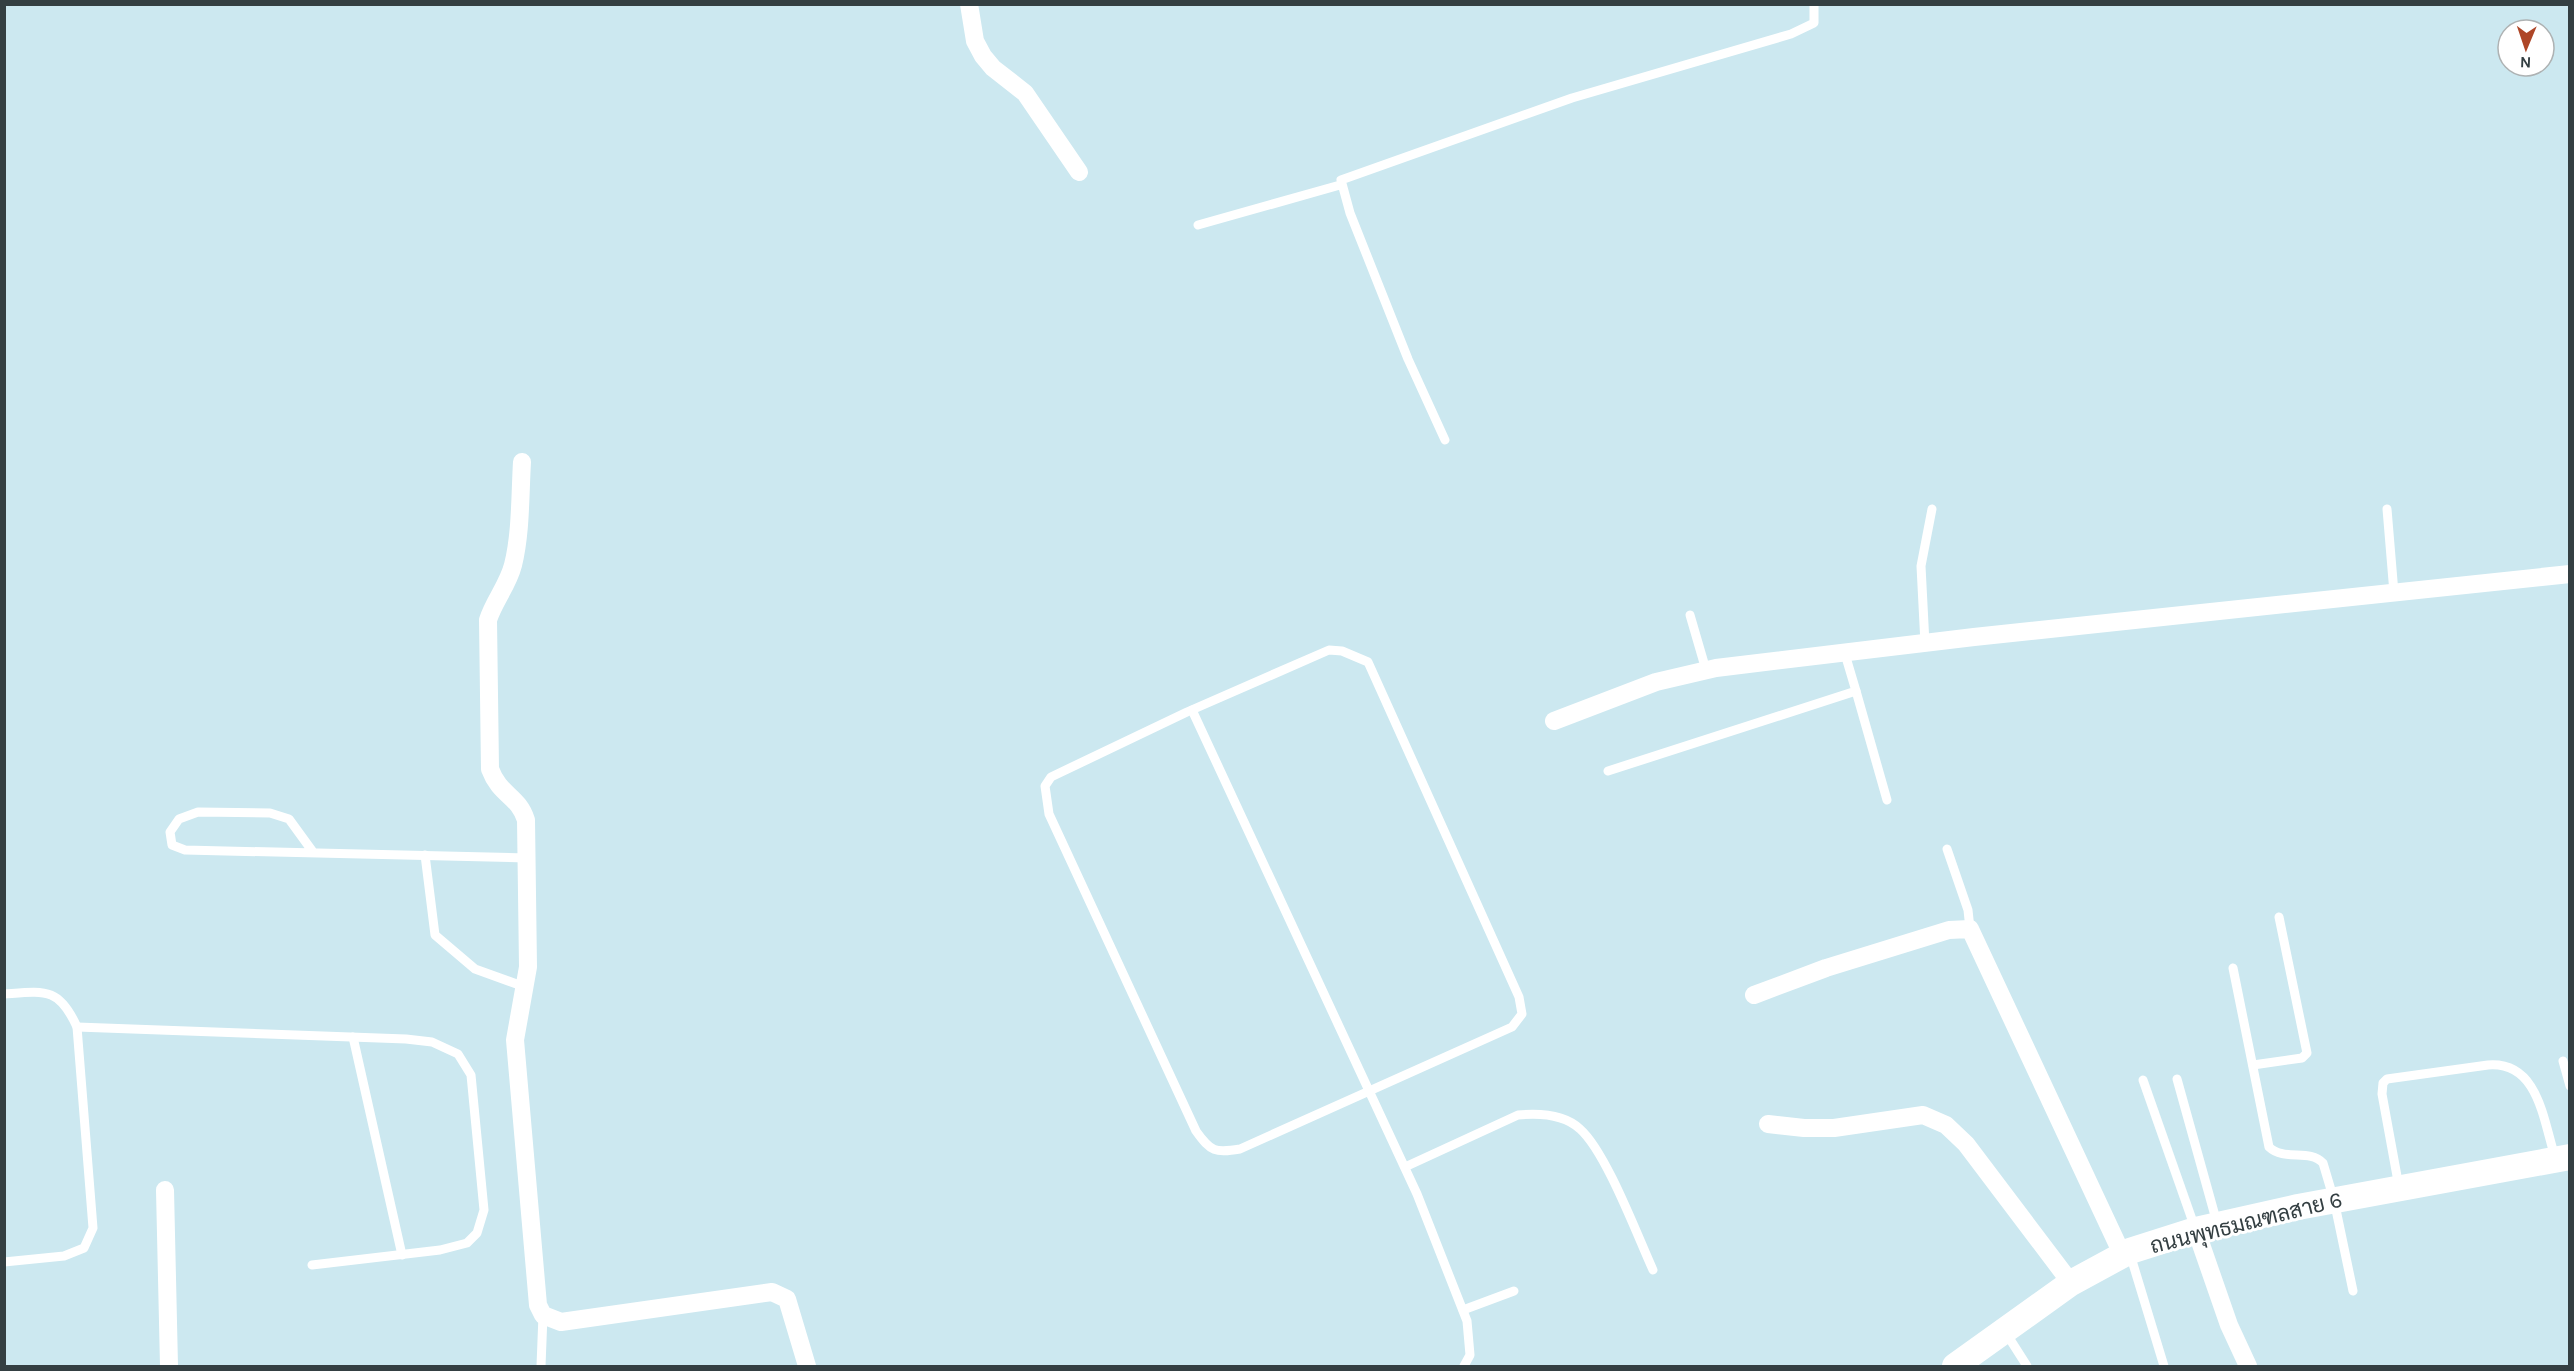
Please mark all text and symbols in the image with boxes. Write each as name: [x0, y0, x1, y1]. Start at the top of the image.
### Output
north arrow: [2496, 18, 2556, 78]
text: N: [2519, 53, 2532, 72]
street label: ถนนพุทธมณฑลสาย 6: [2148, 1187, 2345, 1261]

